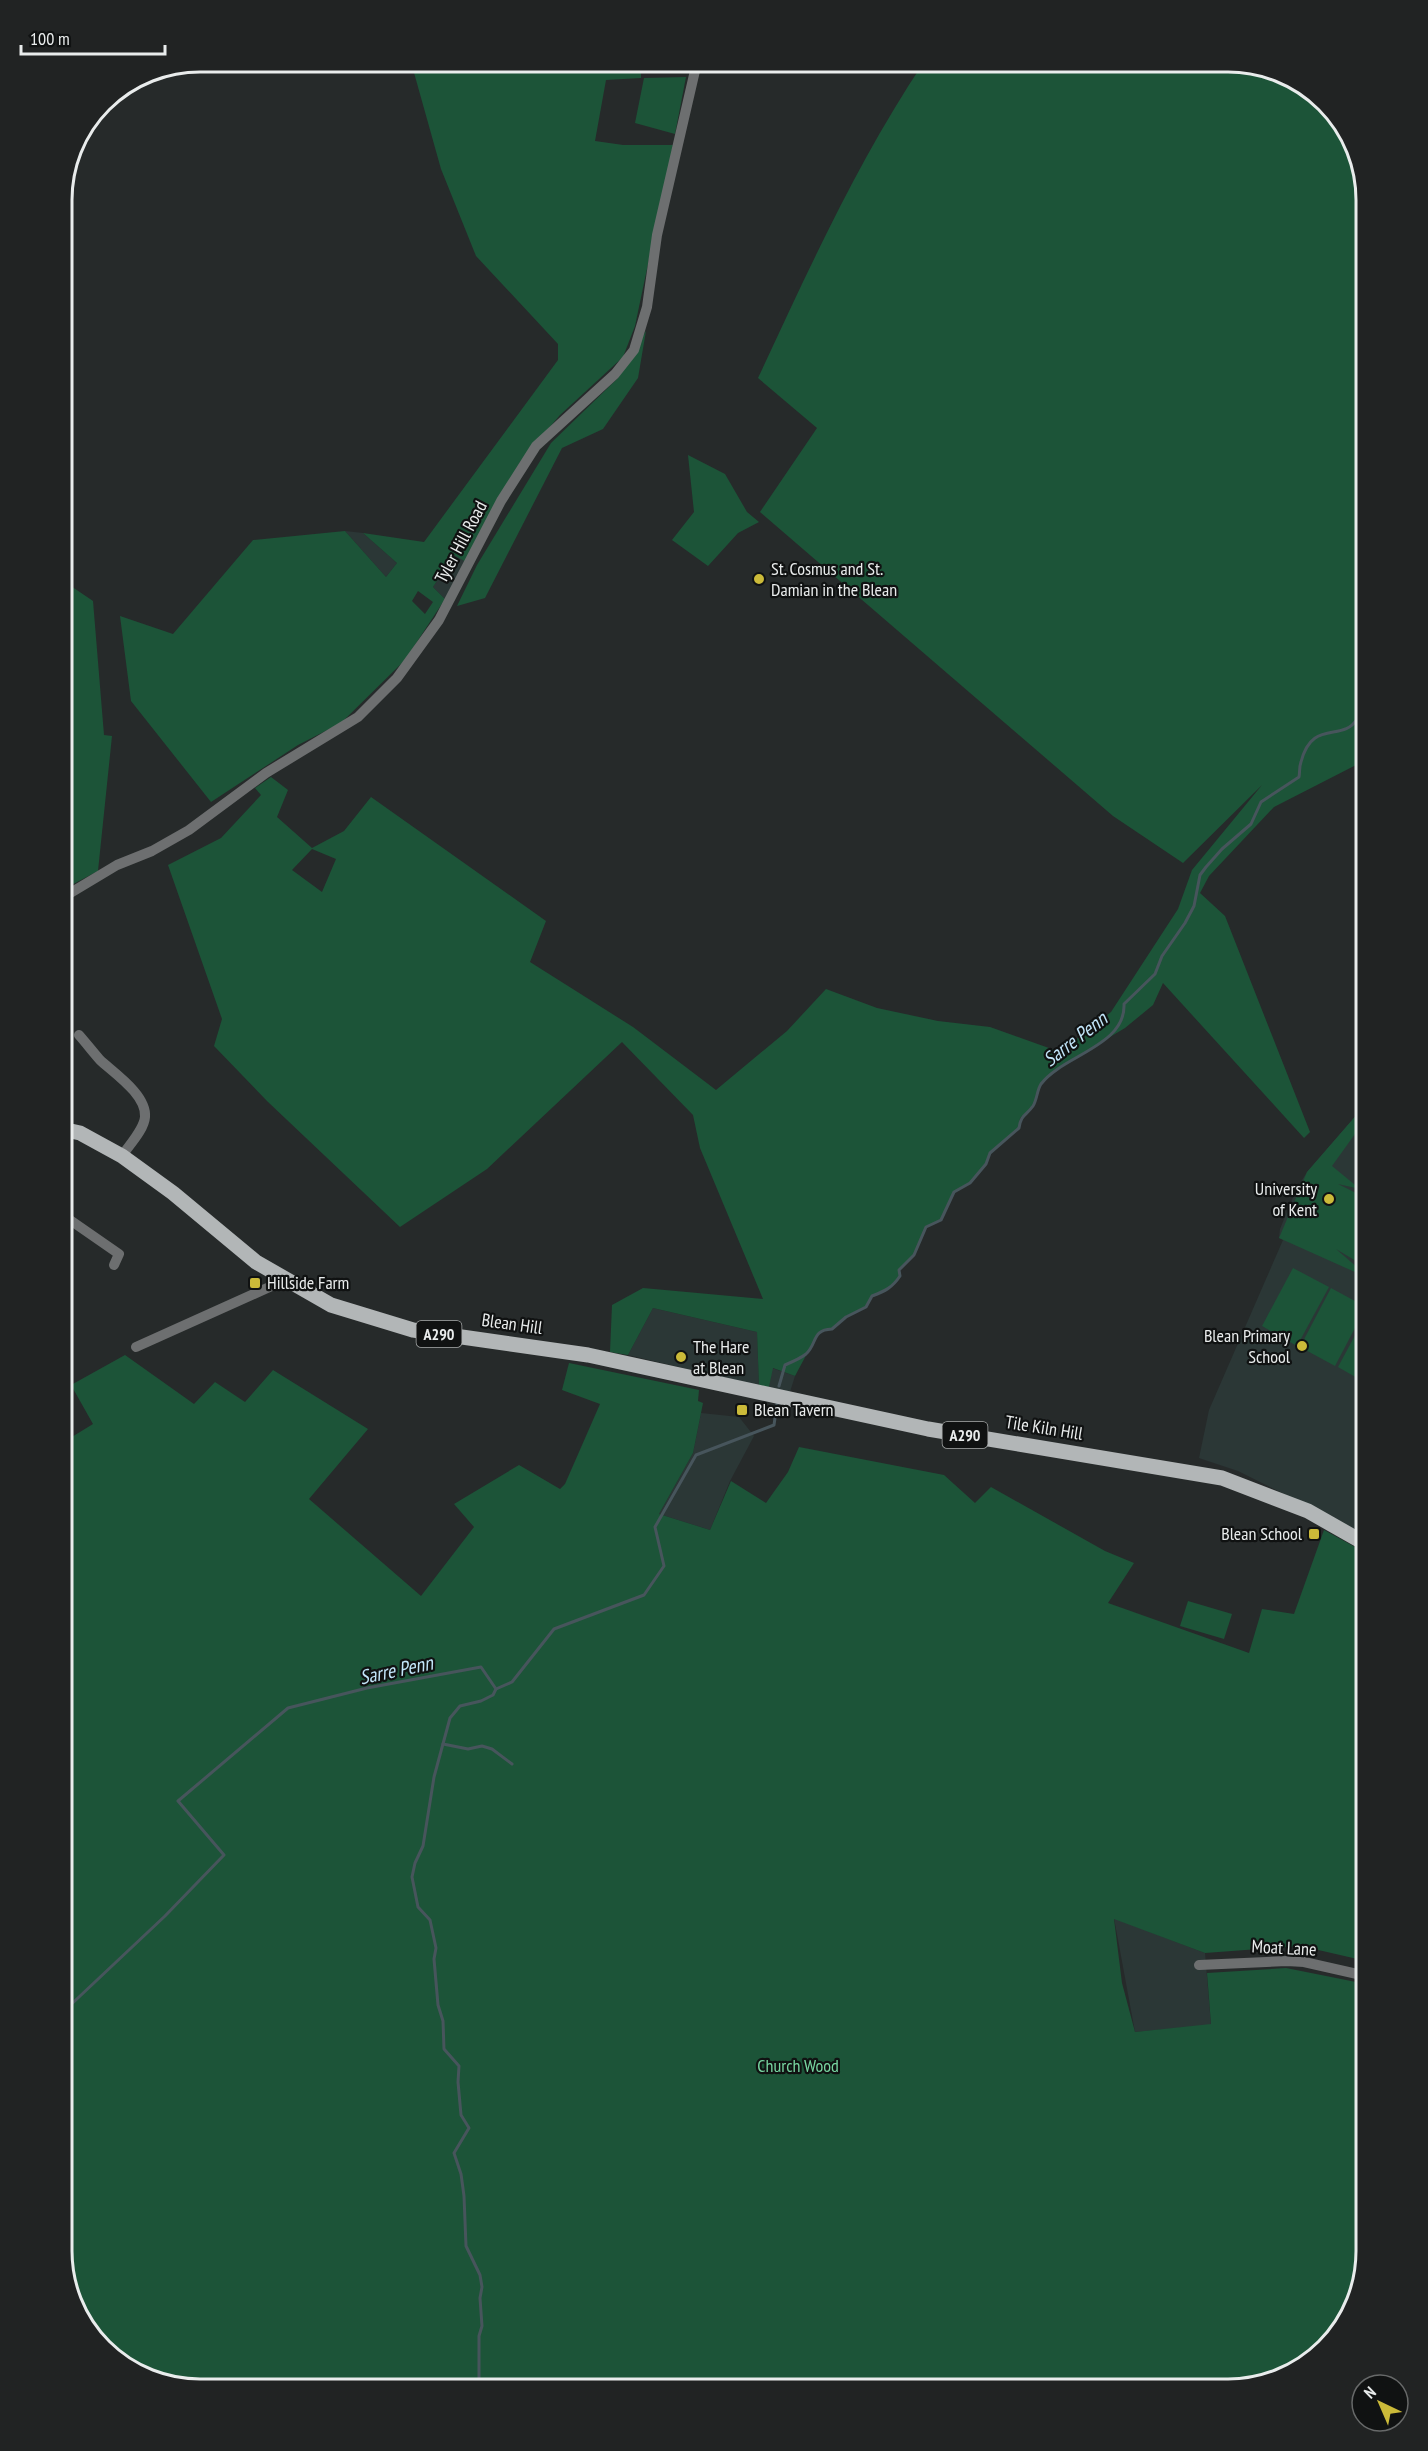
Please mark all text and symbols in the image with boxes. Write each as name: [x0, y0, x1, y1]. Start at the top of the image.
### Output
scale bar: [21, 18, 165, 56]
text: 100 m: [30, 27, 70, 50]
street label: Tyler Hill Road: [429, 497, 492, 587]
place label: St. Cosmus and St. Damian in the Blean: [771, 557, 897, 601]
marker: St. Cosmus and St. Damian in the Blean: [752, 572, 766, 586]
water label: Sarre Penn: [1038, 1005, 1113, 1072]
place label: University of Kent: [1255, 1177, 1317, 1221]
marker: University of Kent: [1322, 1192, 1336, 1206]
place label: Hillside Farm: [267, 1271, 349, 1294]
marker: Hillside Farm: [248, 1276, 262, 1290]
street label: Blean Hill: [480, 1308, 545, 1339]
road number: A290: [416, 1321, 462, 1347]
place label: Blean Primary School: [1204, 1324, 1291, 1368]
place label: The Hare at Blean: [693, 1335, 749, 1379]
marker: Blean Primary School: [1295, 1339, 1309, 1353]
marker: The Hare at Blean: [674, 1350, 688, 1364]
place label: Blean Tavern: [754, 1398, 834, 1421]
marker: Blean Tavern: [735, 1403, 749, 1417]
street label: Tile Kiln Hill: [1004, 1410, 1085, 1445]
road number: A290: [942, 1422, 988, 1448]
place label: Blean School: [1221, 1522, 1303, 1545]
marker: Blean School: [1307, 1527, 1321, 1541]
water label: Sarre Penn: [357, 1649, 436, 1690]
street label: Moat Lane: [1251, 1934, 1317, 1961]
park label: Church Wood: [757, 2054, 839, 2077]
north arrow: [1350, 2373, 1410, 2433]
text: N: [1360, 2382, 1380, 2402]

